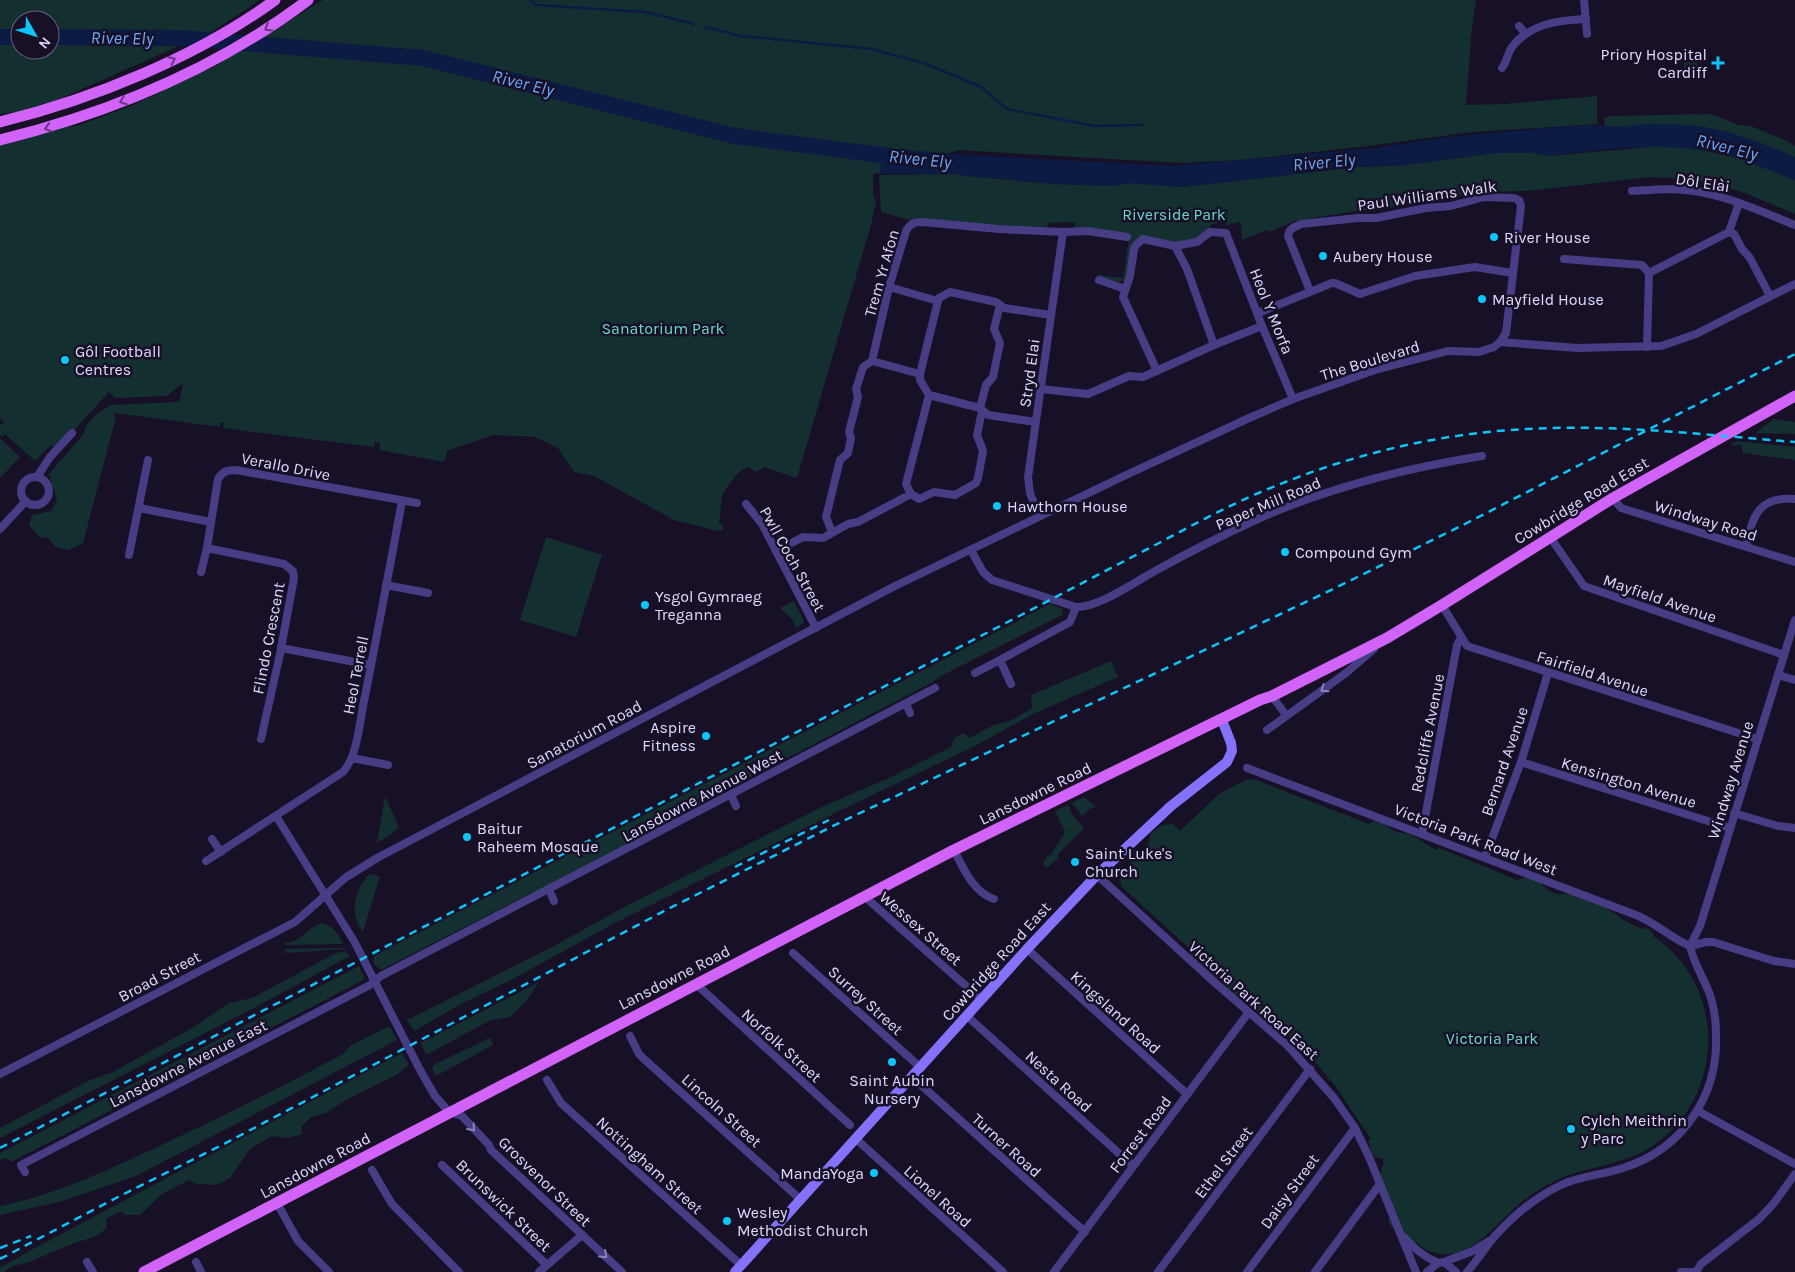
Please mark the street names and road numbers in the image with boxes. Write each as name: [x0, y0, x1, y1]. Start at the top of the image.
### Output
street label: Dôl Elài: [1674, 169, 1731, 196]
street label: Paul Williams Walk: [1356, 176, 1498, 215]
street label: Trem Yr Afon: [860, 227, 903, 319]
street label: Heol Y Morfa: [1246, 265, 1297, 357]
street label: The Boulevard: [1318, 336, 1422, 385]
street label: Stryd Elai: [1015, 337, 1044, 409]
street label: Verallo Drive: [240, 449, 332, 484]
street label: Cowbridge Road East: [1511, 453, 1652, 548]
street label: Paper Mill Road: [1213, 473, 1324, 534]
street label: Windway Road: [1652, 496, 1760, 545]
street label: Pwll Coch Street: [756, 503, 829, 615]
street label: Mayfield Avenue: [1601, 570, 1719, 627]
street label: Flindo Crescent: [248, 580, 289, 696]
street label: Heol Terrell: [339, 634, 372, 716]
street label: Fairfield Avenue: [1535, 646, 1651, 700]
street label: Redcliffe Avenue: [1407, 672, 1448, 794]
street label: Sanatorium Road: [523, 696, 645, 773]
street label: Bernard Avenue: [1477, 704, 1532, 818]
street label: Windway Avenue: [1703, 719, 1757, 842]
street label: Lansdowne Avenue West: [619, 745, 786, 846]
street label: Kensington Avenue: [1559, 753, 1699, 812]
street label: Lansdowne Road: [976, 758, 1095, 829]
street label: Victoria Park Road West: [1392, 800, 1560, 879]
street label: Wessex Street: [876, 887, 966, 969]
street label: Cowbridge Road East: [938, 898, 1055, 1025]
street label: Victoria Park Road East: [1184, 937, 1323, 1064]
street label: Lansdowne Road: [615, 941, 733, 1014]
street label: Broad Street: [115, 947, 204, 1006]
street label: Surrey Street: [824, 962, 907, 1039]
street label: Kingsland Road: [1067, 967, 1165, 1058]
street label: Norfolk Street: [738, 1005, 826, 1086]
street label: Lansdowne Avenue East: [106, 1015, 270, 1112]
street label: Nesta Road: [1021, 1047, 1096, 1116]
street label: Lincoln Street: [678, 1070, 765, 1151]
street label: Forrest Road: [1105, 1092, 1176, 1177]
street label: Turner Road: [968, 1109, 1045, 1181]
street label: Nottingham Street: [593, 1113, 707, 1218]
street label: Ethel Street: [1190, 1123, 1257, 1202]
street label: Lansdowne Road: [257, 1128, 374, 1203]
street label: Grosvenor Street: [494, 1132, 595, 1230]
street label: Daisy Street: [1256, 1150, 1323, 1232]
street label: Brunswick Street: [452, 1155, 555, 1256]
street label: Lionel Road: [900, 1161, 975, 1232]

